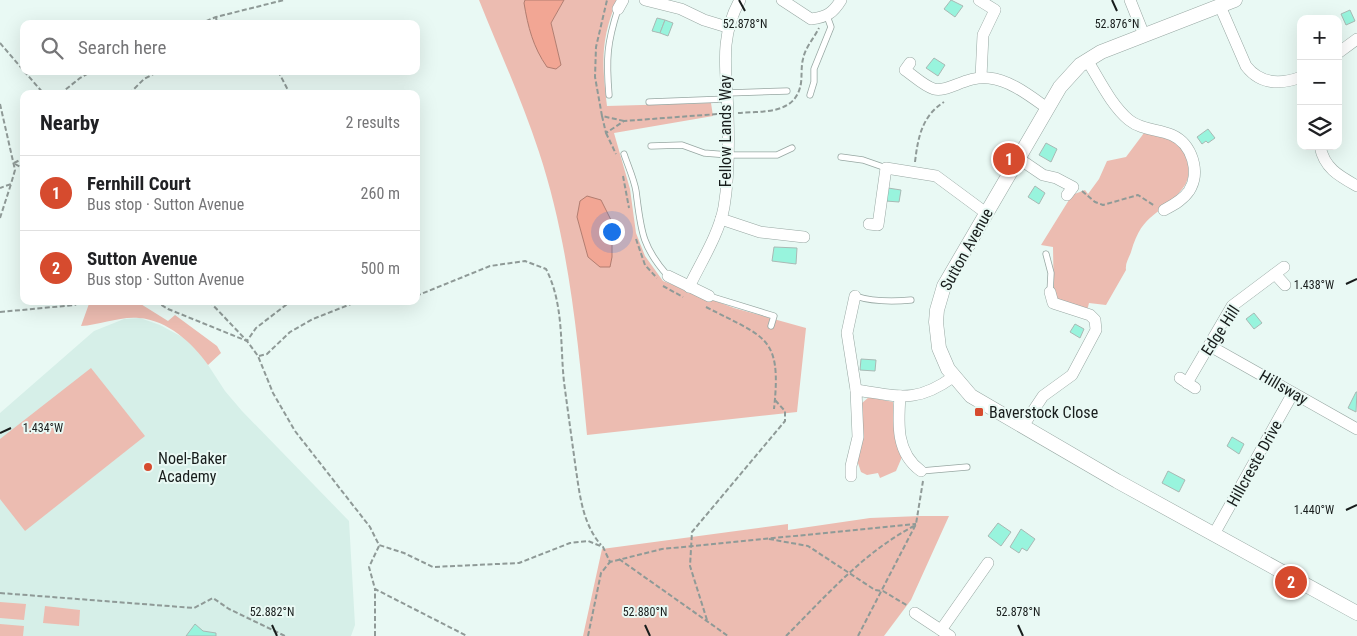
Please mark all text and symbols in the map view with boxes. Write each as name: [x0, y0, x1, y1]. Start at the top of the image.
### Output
map controls: [1297, 15, 1342, 150]
button: +: [1297, 15, 1342, 60]
text: 52.878°N: [723, 17, 767, 31]
text: 52.876°N: [1095, 17, 1139, 31]
search box: [20, 20, 420, 75]
icon: search: [38, 34, 66, 62]
text: Search here: [78, 36, 166, 59]
button: −: [1297, 60, 1342, 105]
street label: Fellow Lands Way: [716, 74, 735, 187]
button: layers: [1297, 105, 1342, 150]
text: Nearby: [40, 111, 99, 135]
text: 2 results: [345, 113, 400, 132]
pin: 1: [993, 140, 1025, 178]
text: Fernhill Court: [87, 172, 191, 195]
text: 1: [52, 184, 60, 203]
text: 260 m: [361, 184, 400, 203]
text: Bus stop · Sutton Avenue: [87, 195, 244, 214]
street label: Sutton Avenue: [936, 205, 997, 294]
your location: [599, 219, 625, 245]
text: Sutton Avenue: [87, 247, 197, 270]
text: 2: [52, 259, 60, 278]
text: 500 m: [361, 259, 400, 278]
text: Bus stop · Sutton Avenue: [87, 270, 244, 289]
text: 1.438°W: [1294, 278, 1334, 292]
street label: Edge Hill: [1197, 302, 1244, 359]
street label: Hillsway: [1256, 366, 1312, 409]
place label: Baverstock Close: [989, 403, 1098, 422]
marker: Baverstock Close: [973, 406, 985, 418]
street label: Hillcreste Drive: [1223, 417, 1286, 510]
text: 1.434°W: [23, 421, 63, 435]
place label: Noel-Baker Academy: [158, 449, 227, 486]
marker: Noel-Baker Academy: [142, 461, 154, 473]
text: 1.440°W: [1294, 503, 1334, 517]
pin: 2: [1275, 563, 1307, 601]
text: 52.882°N: [250, 605, 294, 619]
text: 52.880°N: [623, 605, 667, 619]
text: 52.878°N: [996, 605, 1040, 619]

